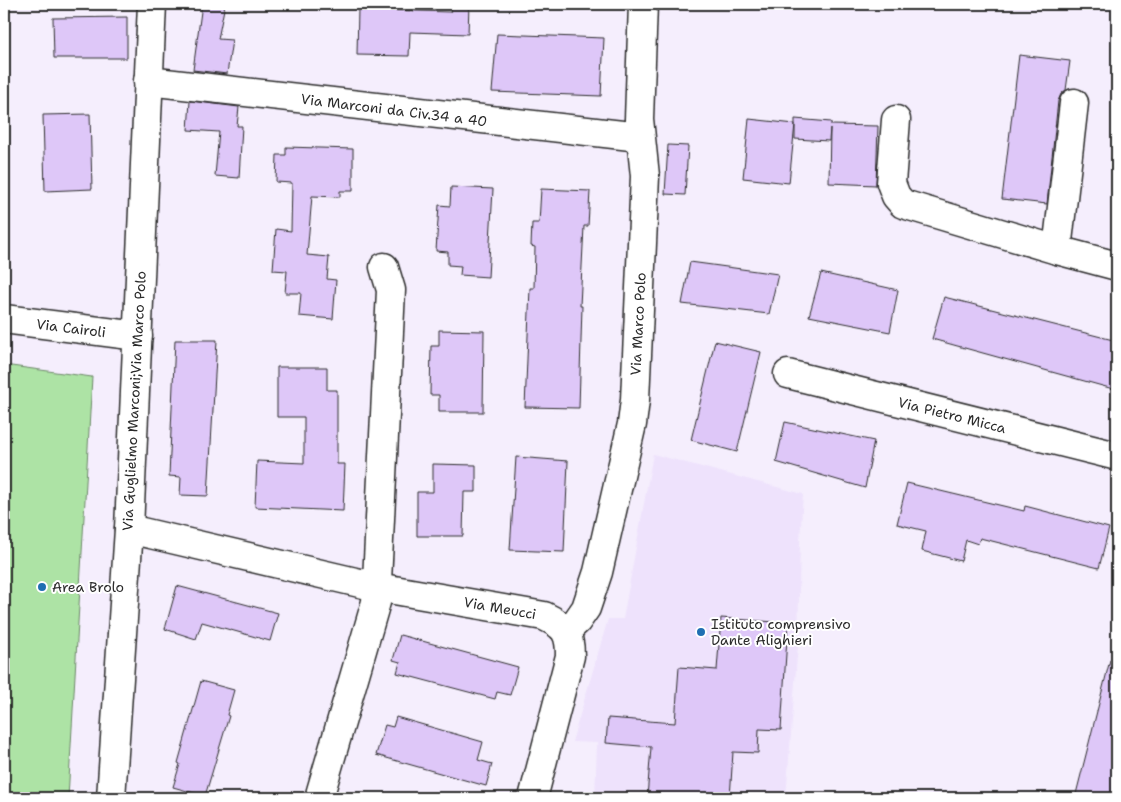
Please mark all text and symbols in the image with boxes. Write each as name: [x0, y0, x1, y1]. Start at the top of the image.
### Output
street label: Via Marconi da Civ.34 a 40: [300, 90, 488, 130]
street label: Via Guglielmo Marconi;Via Marco Polo: [118, 271, 150, 531]
street label: Via Marco Polo: [626, 272, 650, 376]
street label: Via Cairoli: [35, 315, 107, 341]
street label: Via Pietro Micca: [896, 393, 1008, 437]
place label: Area Brolo: [52, 578, 124, 596]
marker: Area Brolo: [36, 581, 48, 593]
street label: Via Meucci: [462, 593, 538, 623]
place label: Istituto comprensivo Dante Alighieri: [711, 615, 851, 649]
marker: Istituto comprensivo Dante Alighieri: [695, 626, 707, 638]

